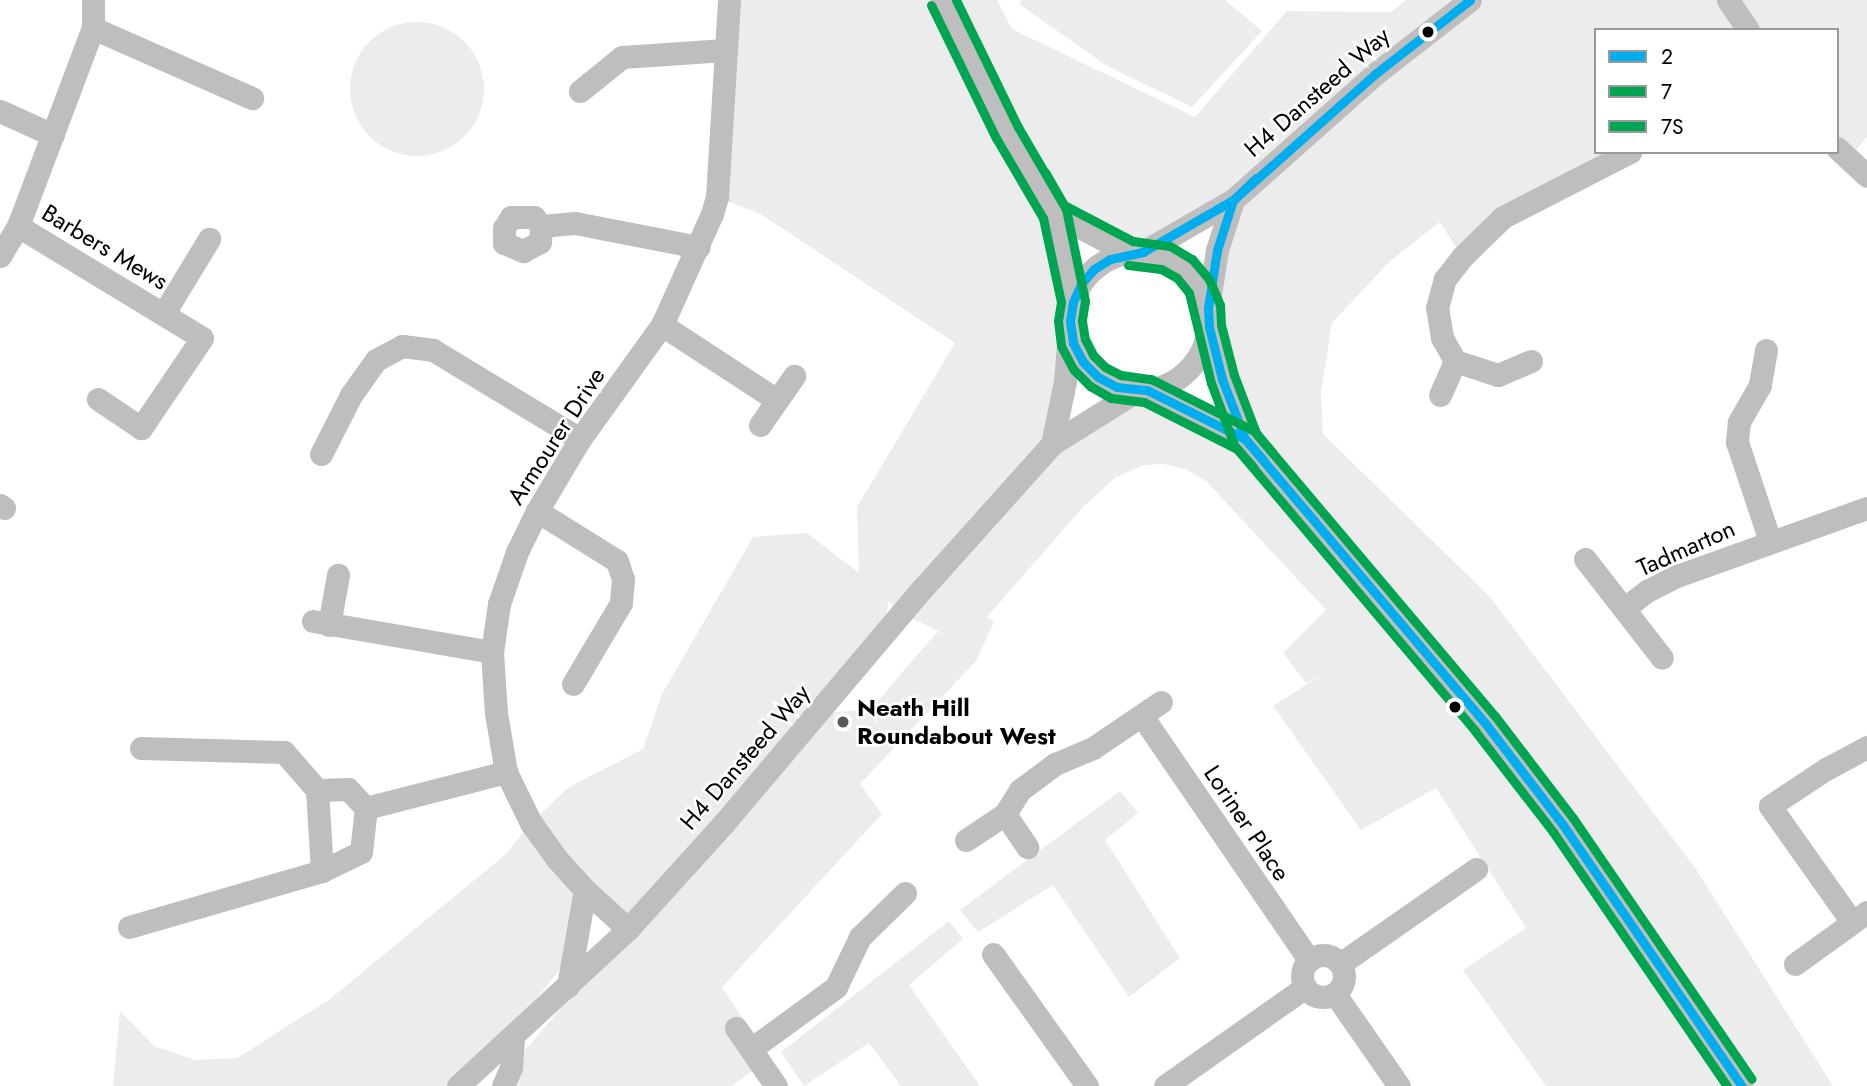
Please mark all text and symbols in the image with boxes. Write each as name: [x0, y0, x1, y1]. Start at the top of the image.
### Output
street label: H4 Dansteed Way: [1238, 21, 1396, 163]
unlabelled marker: [1421, 25, 1435, 39]
legend: [1594, 28, 1839, 154]
text: 2: [1661, 42, 1673, 72]
text: 7: [1661, 77, 1672, 107]
text: 7S: [1661, 112, 1684, 142]
street label: Barbers Mews: [37, 198, 173, 296]
street label: Armourer Drive: [501, 362, 611, 510]
street label: Tadmarton: [1633, 514, 1739, 582]
street label: H4 Dansteed Way: [674, 678, 816, 836]
place label: Neath Hill Roundabout West: [857, 694, 1056, 750]
unlabelled marker: [1448, 700, 1462, 714]
marker: Neath Hill Roundabout West: [835, 714, 851, 730]
street label: Loriner Place: [1198, 760, 1296, 886]

